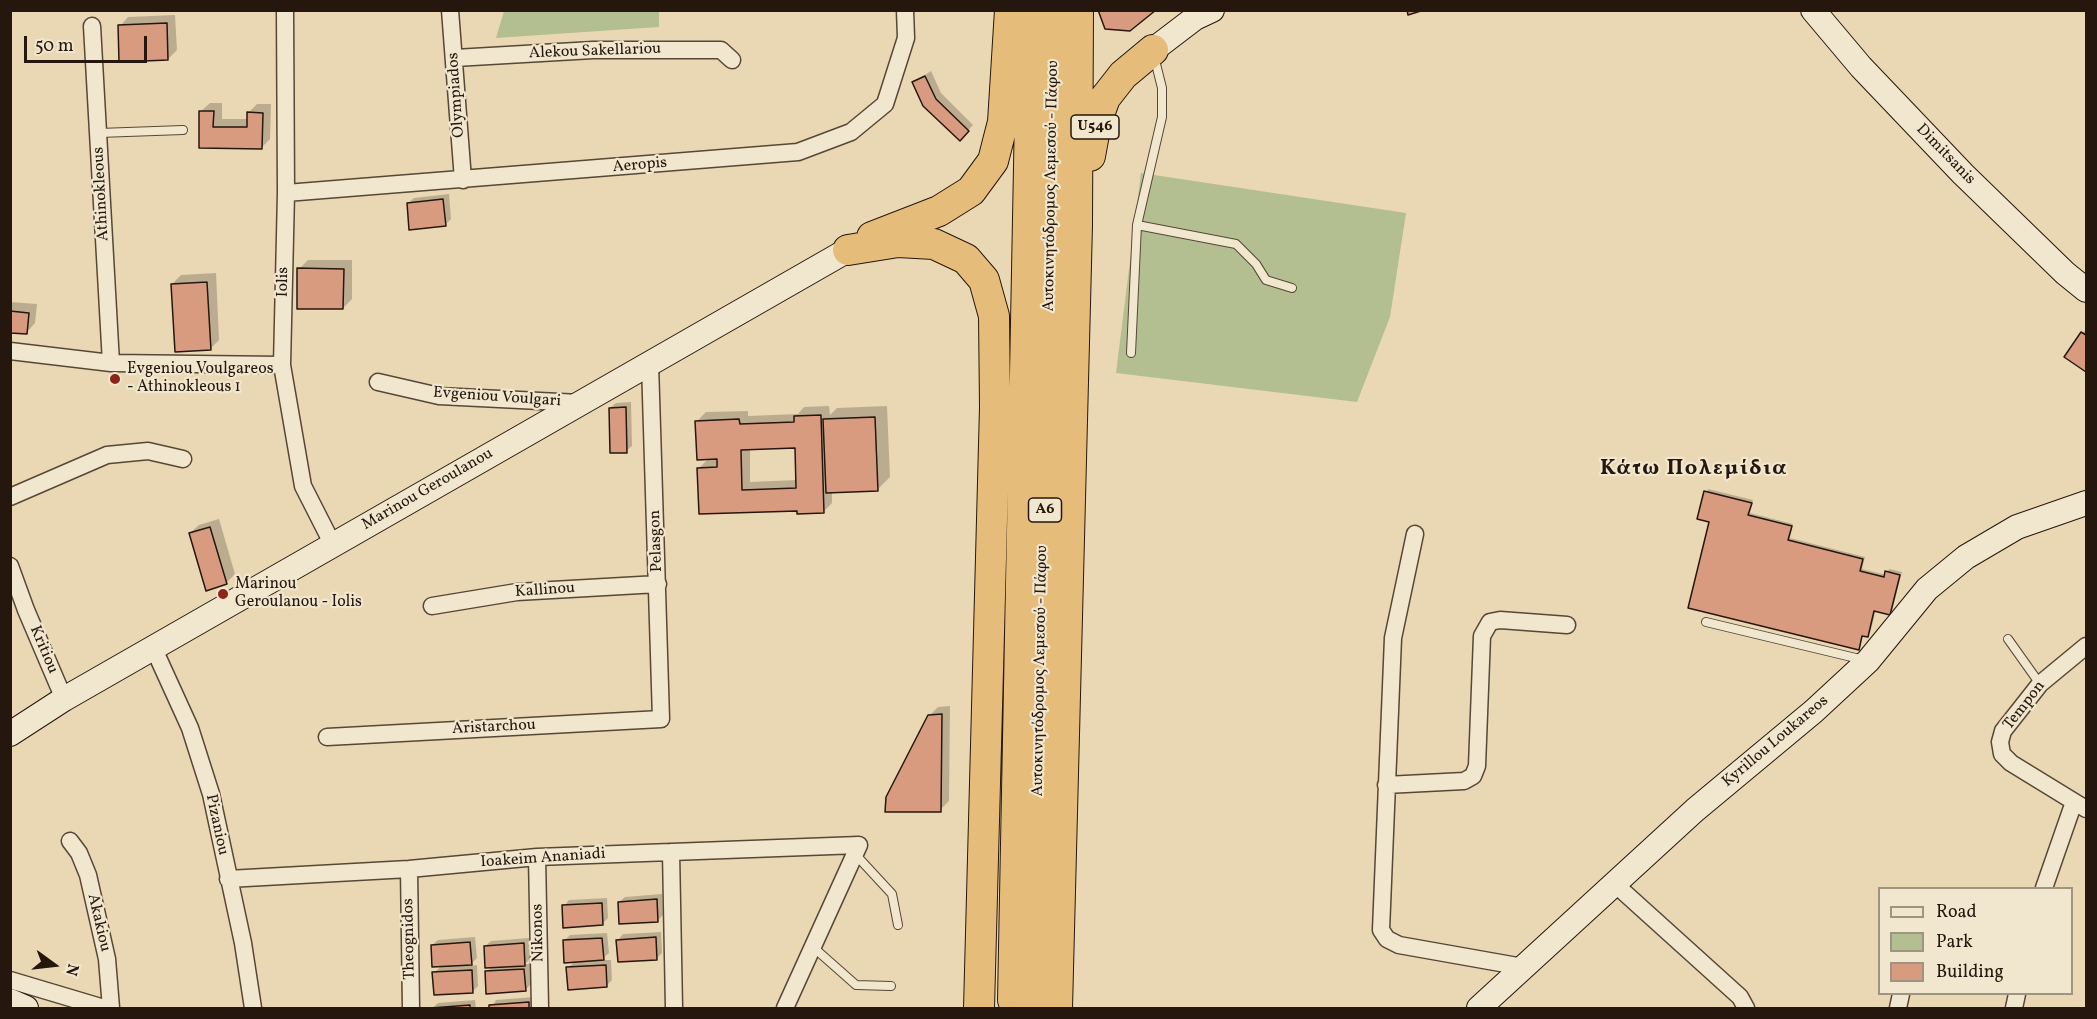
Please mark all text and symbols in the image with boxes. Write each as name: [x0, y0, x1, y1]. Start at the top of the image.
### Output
scale bar: [27, 24, 150, 62]
text: 50 m: [35, 34, 74, 59]
street label: Alekou Sakellariou: [529, 40, 661, 64]
street label: Olympiados: [444, 52, 470, 138]
street label: Αυτοκινητόδρομος Λεμεσού - Πάφου: [1040, 60, 1064, 312]
road number: U546: [1071, 115, 1119, 139]
street label: Dimitsanis: [1911, 121, 1979, 189]
street label: Athinokleous: [90, 146, 114, 242]
street label: Aeropis: [612, 154, 668, 178]
street label: Iolis: [274, 267, 294, 297]
place label: Evgeniou Voulgareos - Athinokleous 1: [127, 360, 273, 398]
marker: Evgeniou Voulgareos - Athinokleous 1: [108, 372, 122, 386]
street label: Evgeniou Voulgari: [432, 384, 562, 412]
street label: Marinou Geroulanou: [359, 445, 497, 535]
district label: Κάτω Πολεμίδια: [1600, 457, 1788, 483]
road number: A6: [1028, 498, 1062, 522]
street label: Pelasgon: [646, 509, 668, 573]
street label: Αυτοκινητόδρομος Λεμεσού - Πάφου: [1029, 545, 1053, 797]
place label: Marinou Geroulanou - Iolis: [235, 575, 362, 613]
street label: Kallinou: [514, 579, 576, 603]
marker: Marinou Geroulanou - Iolis: [216, 587, 230, 601]
street label: Kritiou: [24, 623, 62, 677]
street label: Tempon: [2000, 678, 2050, 734]
street label: Kyrillou Loukareos: [1719, 692, 1833, 792]
street label: Aristarchou: [452, 716, 536, 740]
street label: Pizaniou: [200, 793, 232, 857]
street label: Ioakeim Ananiadi: [480, 845, 606, 873]
legend: [1878, 887, 2073, 995]
street label: Akakiou: [82, 892, 114, 954]
street label: Theognidos: [400, 898, 420, 980]
text: Road: [1936, 900, 1977, 925]
street label: Nikonos: [529, 904, 549, 962]
text: Park: [1936, 930, 1973, 955]
north arrow: [24, 935, 84, 995]
text: Building: [1936, 960, 2004, 985]
text: N: [59, 961, 84, 978]

